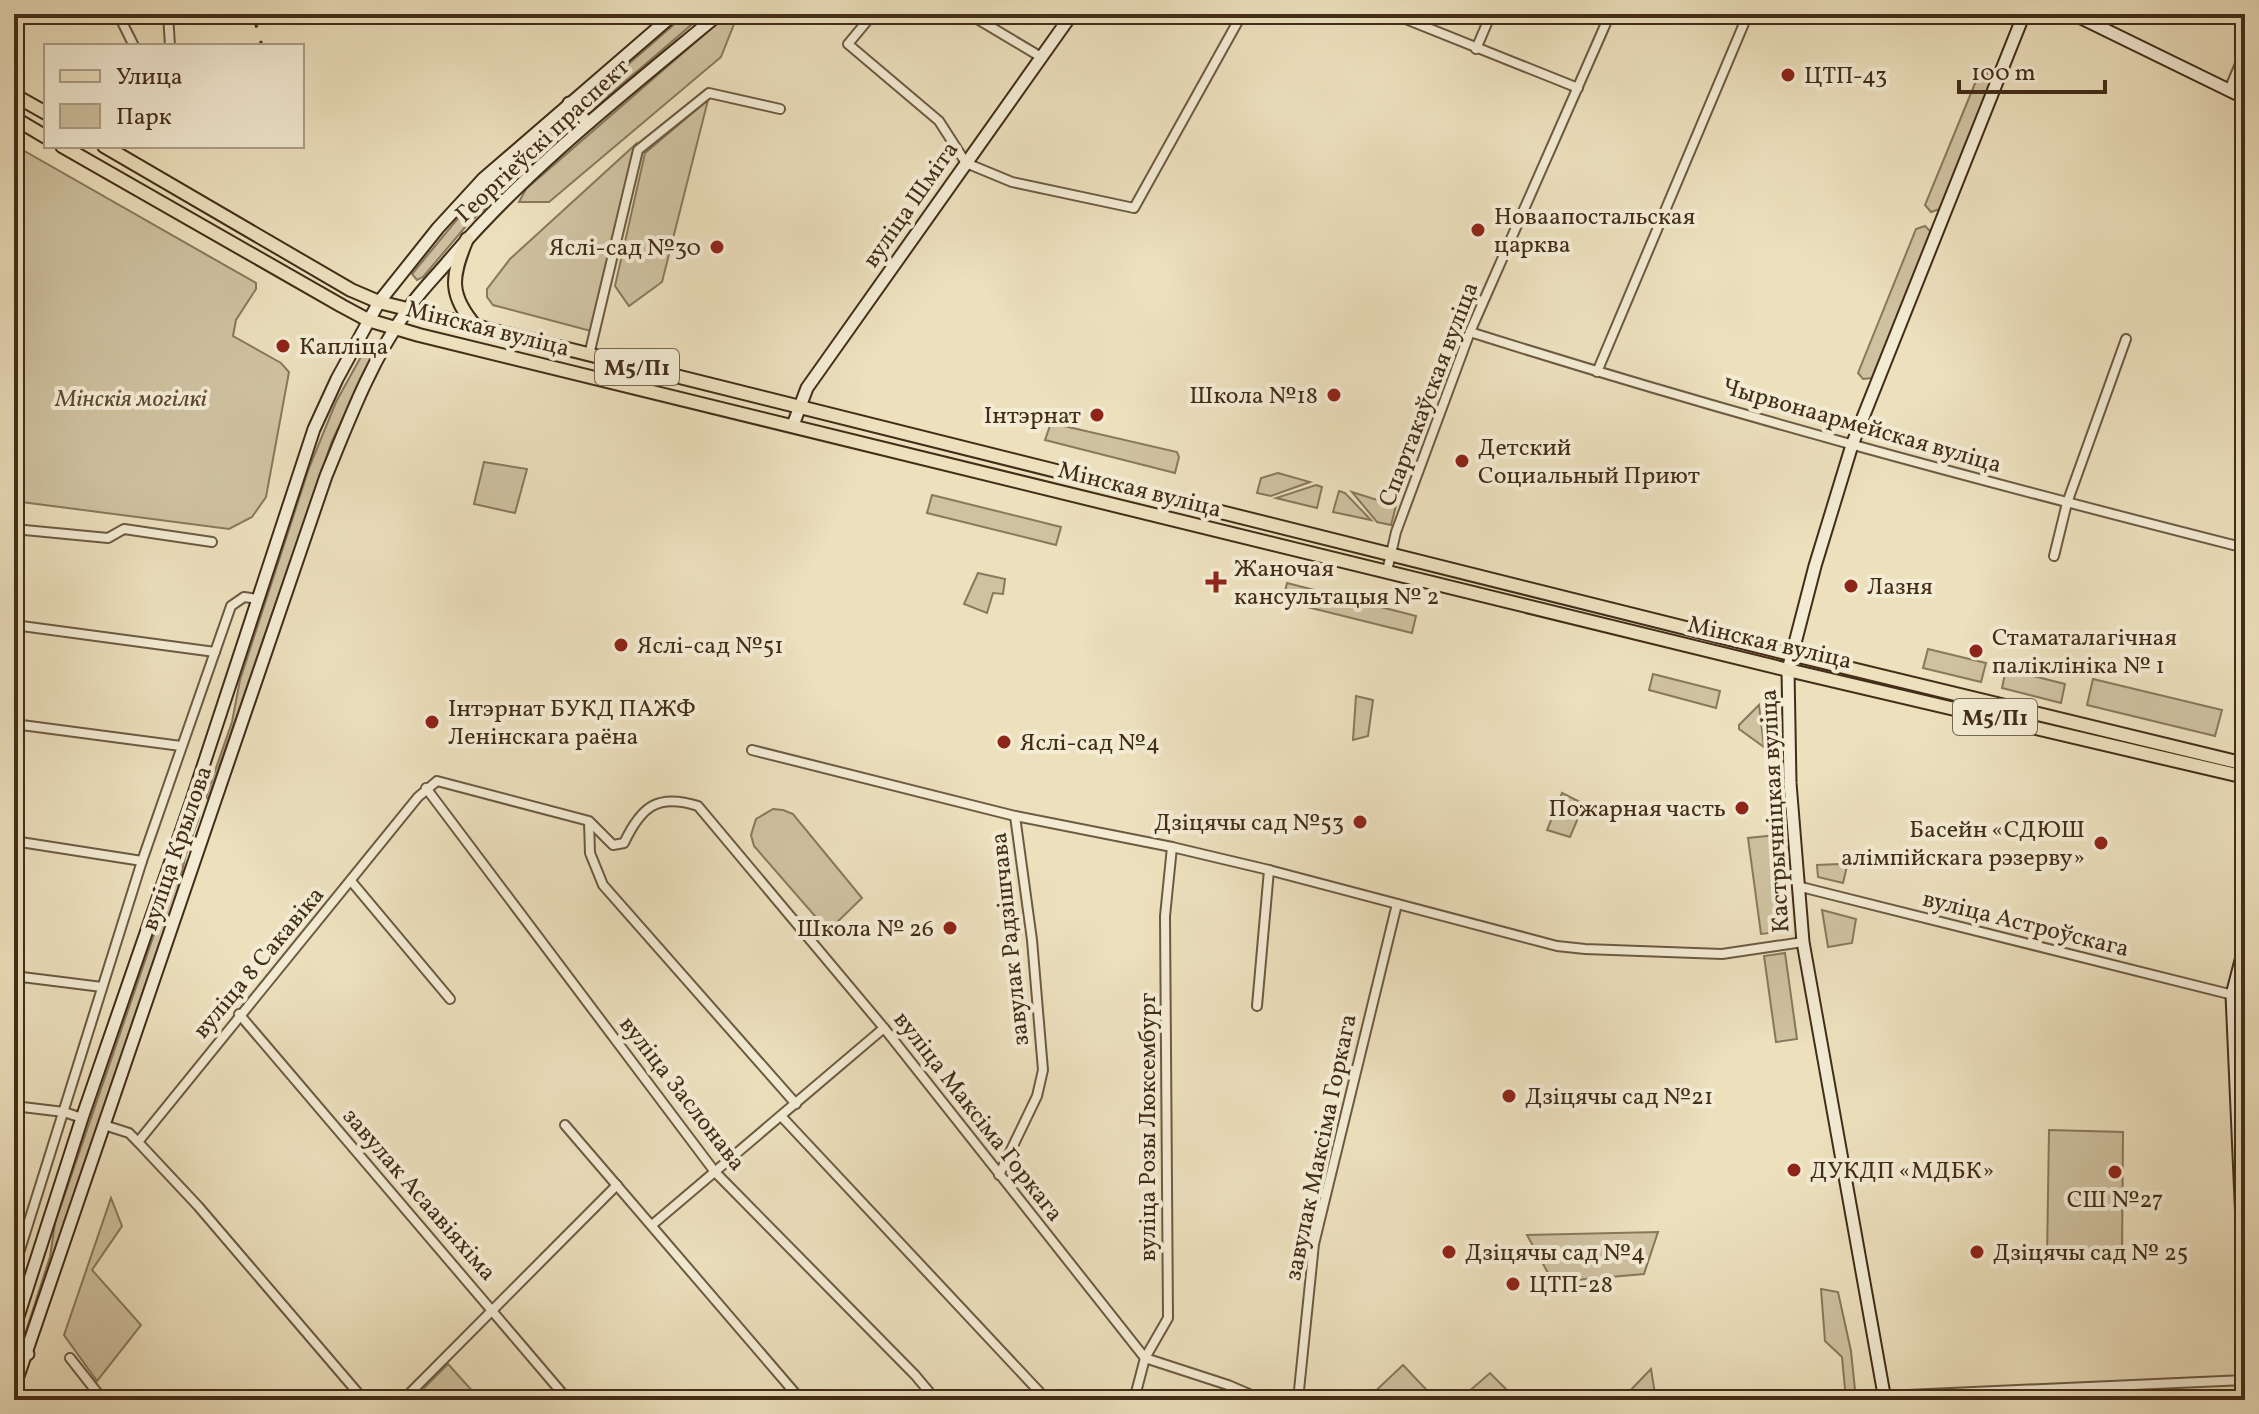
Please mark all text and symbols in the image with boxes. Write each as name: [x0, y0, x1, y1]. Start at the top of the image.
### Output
legend: [44, 44, 304, 148]
scale bar: [1959, 44, 2105, 94]
street label: Георгіеўскі праспект: [449, 51, 638, 231]
text: 100 m: [1971, 57, 2036, 91]
place label: ЦТП-43: [1804, 60, 1887, 94]
text: Улица: [116, 61, 183, 95]
marker: ЦТП-43: [1779, 66, 1797, 84]
text: Парк: [116, 101, 172, 135]
street label: вуліца Шміта: [855, 135, 968, 275]
place label: Новаапостальская царква: [1494, 201, 1695, 263]
marker: Новаапостальская царква: [1469, 221, 1487, 239]
place label: Яслі-сад №30: [549, 232, 701, 266]
marker: Яслі-сад №30: [708, 238, 726, 256]
street label: Спартакаўская вуліца: [1371, 277, 1488, 512]
street label: Мінская вуліца: [402, 293, 573, 367]
place label: Капліца: [299, 331, 388, 365]
marker: Капліца: [274, 337, 292, 355]
road number: М5/П1: [595, 349, 679, 385]
street label: Чырвонаармейская вуліца: [1718, 371, 2005, 483]
place label: Школа №18: [1189, 380, 1318, 414]
park label: Мінскія могілкі: [54, 383, 208, 417]
marker: Школа №18: [1325, 386, 1343, 404]
place label: Інтэрнат: [984, 400, 1081, 434]
marker: Інтэрнат: [1088, 406, 1106, 424]
place label: Детский Социальный Приют: [1478, 432, 1700, 494]
marker: Детский Социальный Приют: [1453, 452, 1471, 470]
street label: Мінская вуліца: [1054, 454, 1225, 528]
place label: Жаночая кансультацыя № 2: [1234, 553, 1439, 615]
marker: Жаночая кансультацыя № 2: [1205, 571, 1227, 593]
place label: Лазня: [1867, 571, 1933, 605]
marker: Лазня: [1842, 577, 1860, 595]
street label: Мінская вуліца: [1684, 609, 1855, 679]
place label: Стаматалагічная паліклініка № 1: [1992, 622, 2177, 684]
place label: Яслі-сад №51: [637, 630, 784, 664]
marker: Яслі-сад №51: [612, 636, 630, 654]
marker: Стаматалагічная паліклініка № 1: [1967, 642, 1985, 660]
street label: Кастрычніцкая вуліца: [1753, 688, 1799, 934]
place label: Інтэрнат БУКД ПАЖФ Ленінскага раёна: [448, 693, 696, 755]
road number: М5/П1: [1953, 699, 2037, 735]
marker: Інтэрнат БУКД ПАЖФ Ленінскага раёна: [423, 713, 441, 731]
place label: Яслі-сад №4: [1020, 727, 1160, 761]
marker: Яслі-сад №4: [995, 733, 1013, 751]
street label: вуліца Крылова: [134, 762, 222, 936]
place label: Пожарная часть: [1549, 793, 1726, 827]
marker: Пожарная часть: [1733, 799, 1751, 817]
place label: Дзіцячы сад №53: [1154, 807, 1344, 841]
marker: Дзіцячы сад №53: [1351, 813, 1369, 831]
place label: Басейн «СДЮШ алімпійскага рэзерву»: [1841, 814, 2085, 876]
street label: завулак Радзішчава: [983, 830, 1039, 1047]
marker: Басейн «СДЮШ алімпійскага рэзерву»: [2092, 834, 2110, 852]
street label: вуліца 8 Сакавіка: [186, 880, 333, 1047]
street label: вуліца Астроўскага: [1919, 883, 2132, 967]
place label: Школа № 26: [797, 913, 934, 947]
marker: Школа № 26: [941, 919, 959, 937]
street label: вуліца Розы Люксембург: [1132, 992, 1166, 1261]
street label: вуліца Максіма Горкага: [884, 1005, 1070, 1230]
street label: вуліца Заслонава: [610, 1010, 753, 1179]
street label: завулак Максіма Горкага: [1277, 1011, 1367, 1284]
place label: Дзіцячы сад №21: [1525, 1081, 1713, 1115]
marker: Дзіцячы сад №21: [1500, 1087, 1518, 1105]
street label: завулак Асаавіяхіма: [334, 1101, 503, 1289]
place label: ДУКДП «МДБК»: [1810, 1155, 1994, 1189]
marker: ДУКДП «МДБК»: [1785, 1161, 1803, 1179]
marker: СШ №27: [2106, 1163, 2124, 1181]
place label: СШ №27: [2067, 1184, 2163, 1218]
place label: Дзіцячы сад №4: [1465, 1237, 1645, 1271]
place label: Дзіцячы сад № 25: [1993, 1237, 2188, 1271]
marker: Дзіцячы сад №4: [1440, 1243, 1458, 1261]
marker: Дзіцячы сад № 25: [1968, 1243, 1986, 1261]
place label: ЦТП-28: [1529, 1269, 1613, 1303]
marker: ЦТП-28: [1504, 1275, 1522, 1293]

